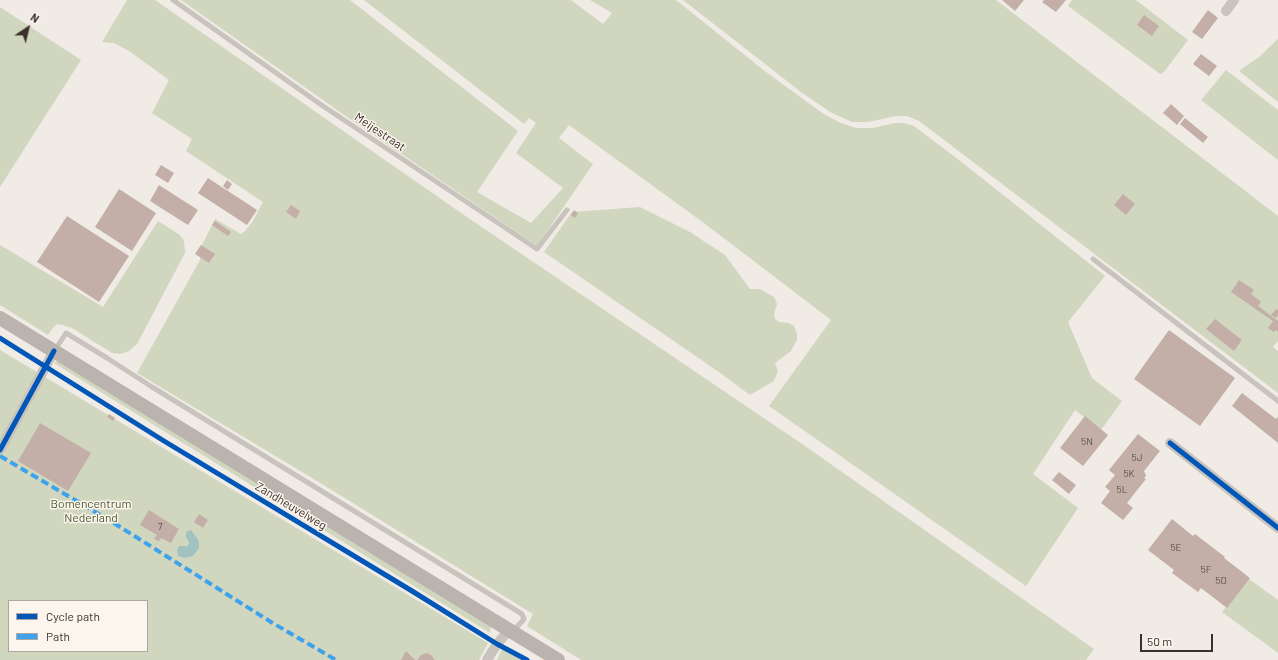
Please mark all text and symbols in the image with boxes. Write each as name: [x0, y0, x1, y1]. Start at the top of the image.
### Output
north arrow: [8, 8, 48, 48]
text: N: [28, 10, 42, 25]
street label: Meijestraat: [352, 110, 408, 154]
house number: 5N: [1081, 436, 1093, 448]
house number: 5J: [1132, 452, 1142, 464]
house number: 5K: [1123, 468, 1135, 480]
street label: Zandheuvelweg: [253, 479, 329, 533]
house number: 5L: [1117, 484, 1127, 496]
park label: Bomencentrum Nederland: [51, 497, 131, 525]
house number: 7: [158, 521, 162, 533]
house number: 5E: [1170, 542, 1182, 554]
house number: 5F: [1201, 564, 1211, 576]
house number: 5D: [1215, 575, 1227, 587]
legend: [8, 600, 148, 652]
text: Cycle path: [46, 609, 100, 623]
scale bar: [1142, 626, 1215, 652]
text: Path: [46, 629, 70, 643]
text: 50 m: [1147, 634, 1172, 648]

